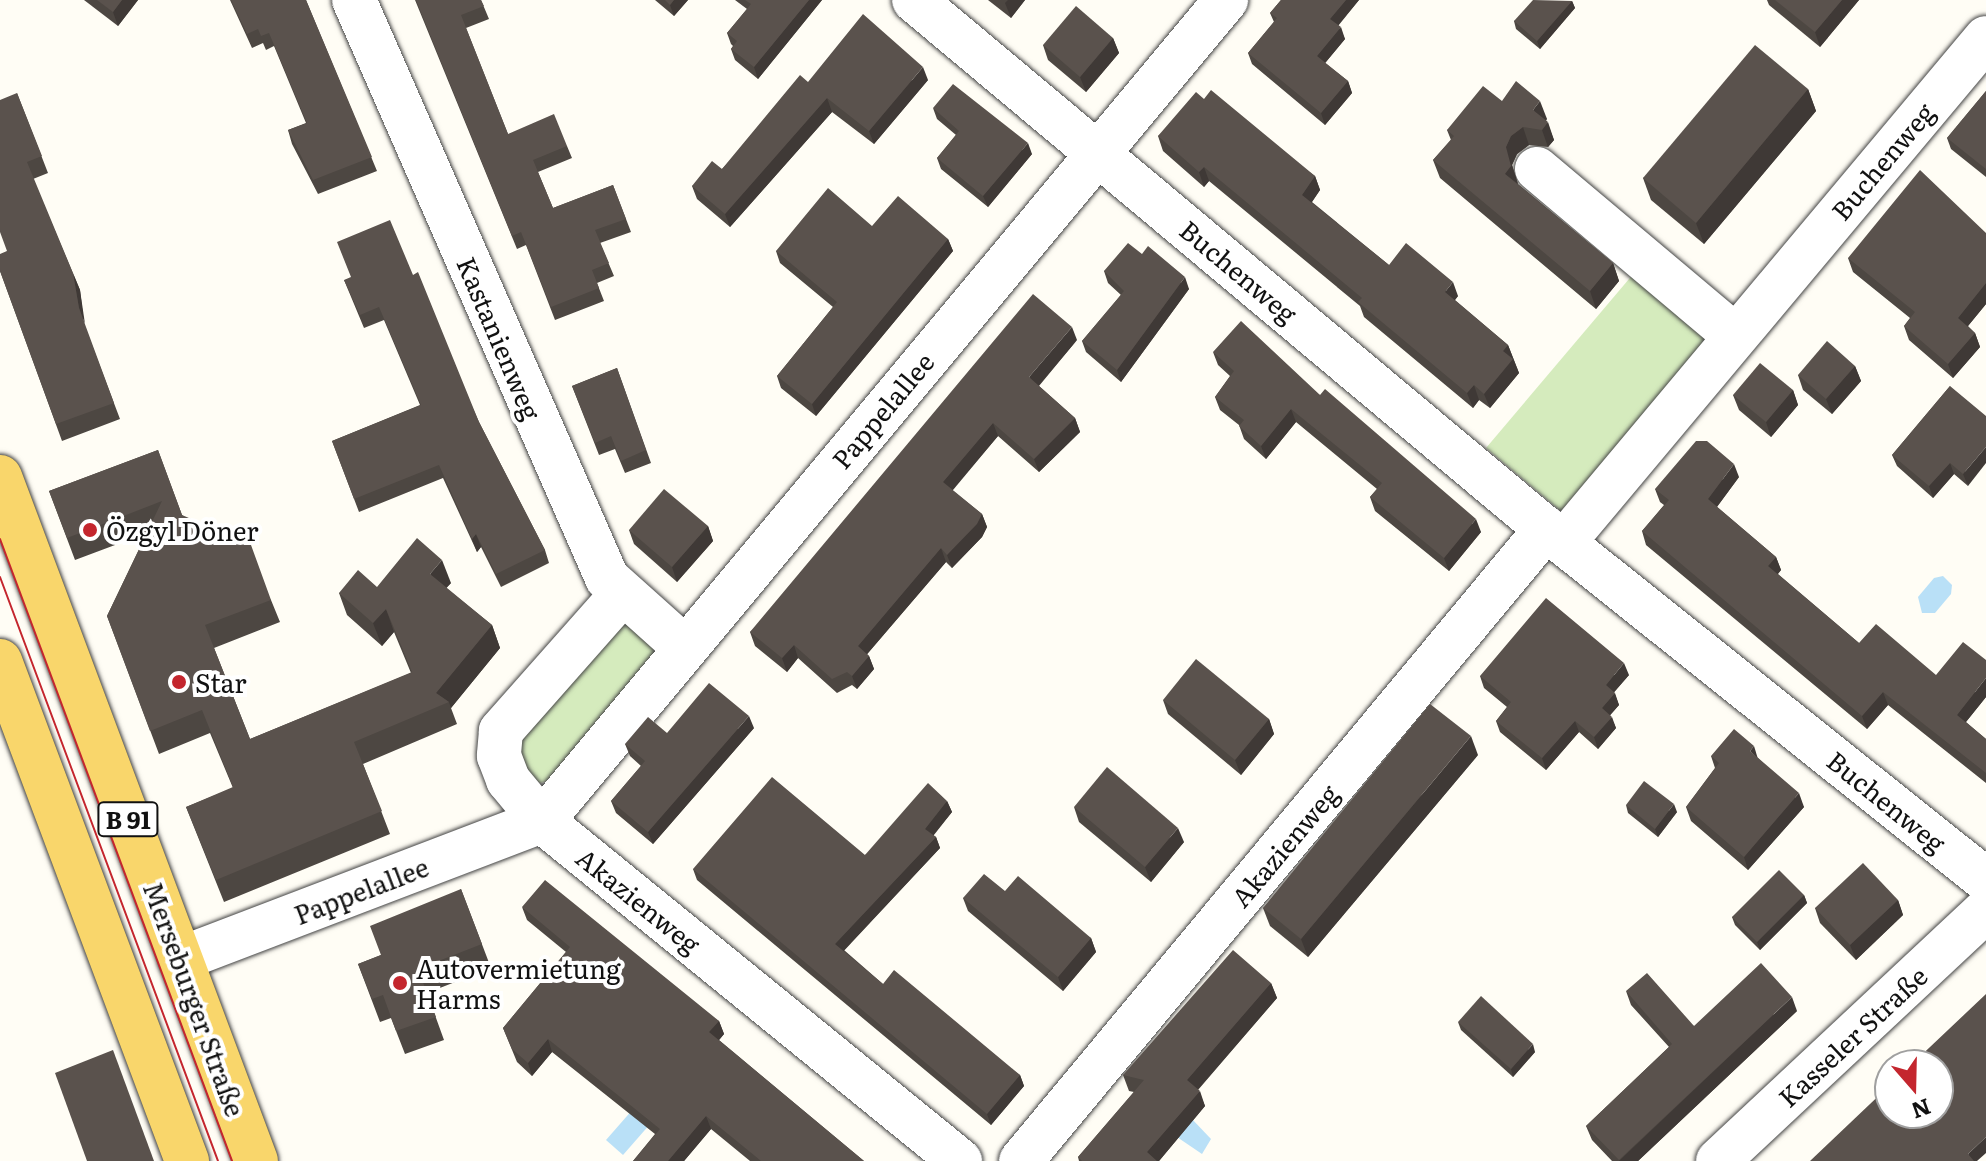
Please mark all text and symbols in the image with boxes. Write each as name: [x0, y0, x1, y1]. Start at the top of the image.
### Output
street label: Buchenweg: [1824, 96, 1940, 226]
street label: Buchenweg: [1174, 213, 1304, 329]
street label: Kastanienweg: [452, 252, 548, 424]
street label: Pappelallee: [825, 346, 939, 474]
place label: Özgyl Döner: [106, 514, 258, 546]
marker: Özgyl Döner: [81, 521, 99, 539]
place label: Star: [195, 666, 247, 698]
marker: Star: [170, 673, 188, 691]
street label: Buchenweg: [1822, 744, 1952, 858]
street label: Akazienweg: [1224, 778, 1344, 912]
road number: B 91: [96, 799, 160, 839]
street label: Akazienweg: [571, 841, 707, 959]
street label: Pappelallee: [289, 850, 433, 930]
street label: Merseburger Straße: [138, 877, 252, 1121]
place label: Autovermietung Harms: [416, 952, 621, 1014]
street label: Kasseler Straße: [1771, 959, 1933, 1113]
marker: Autovermietung Harms: [391, 974, 409, 992]
north arrow: [1874, 1049, 1954, 1129]
text: N: [1907, 1091, 1936, 1129]

